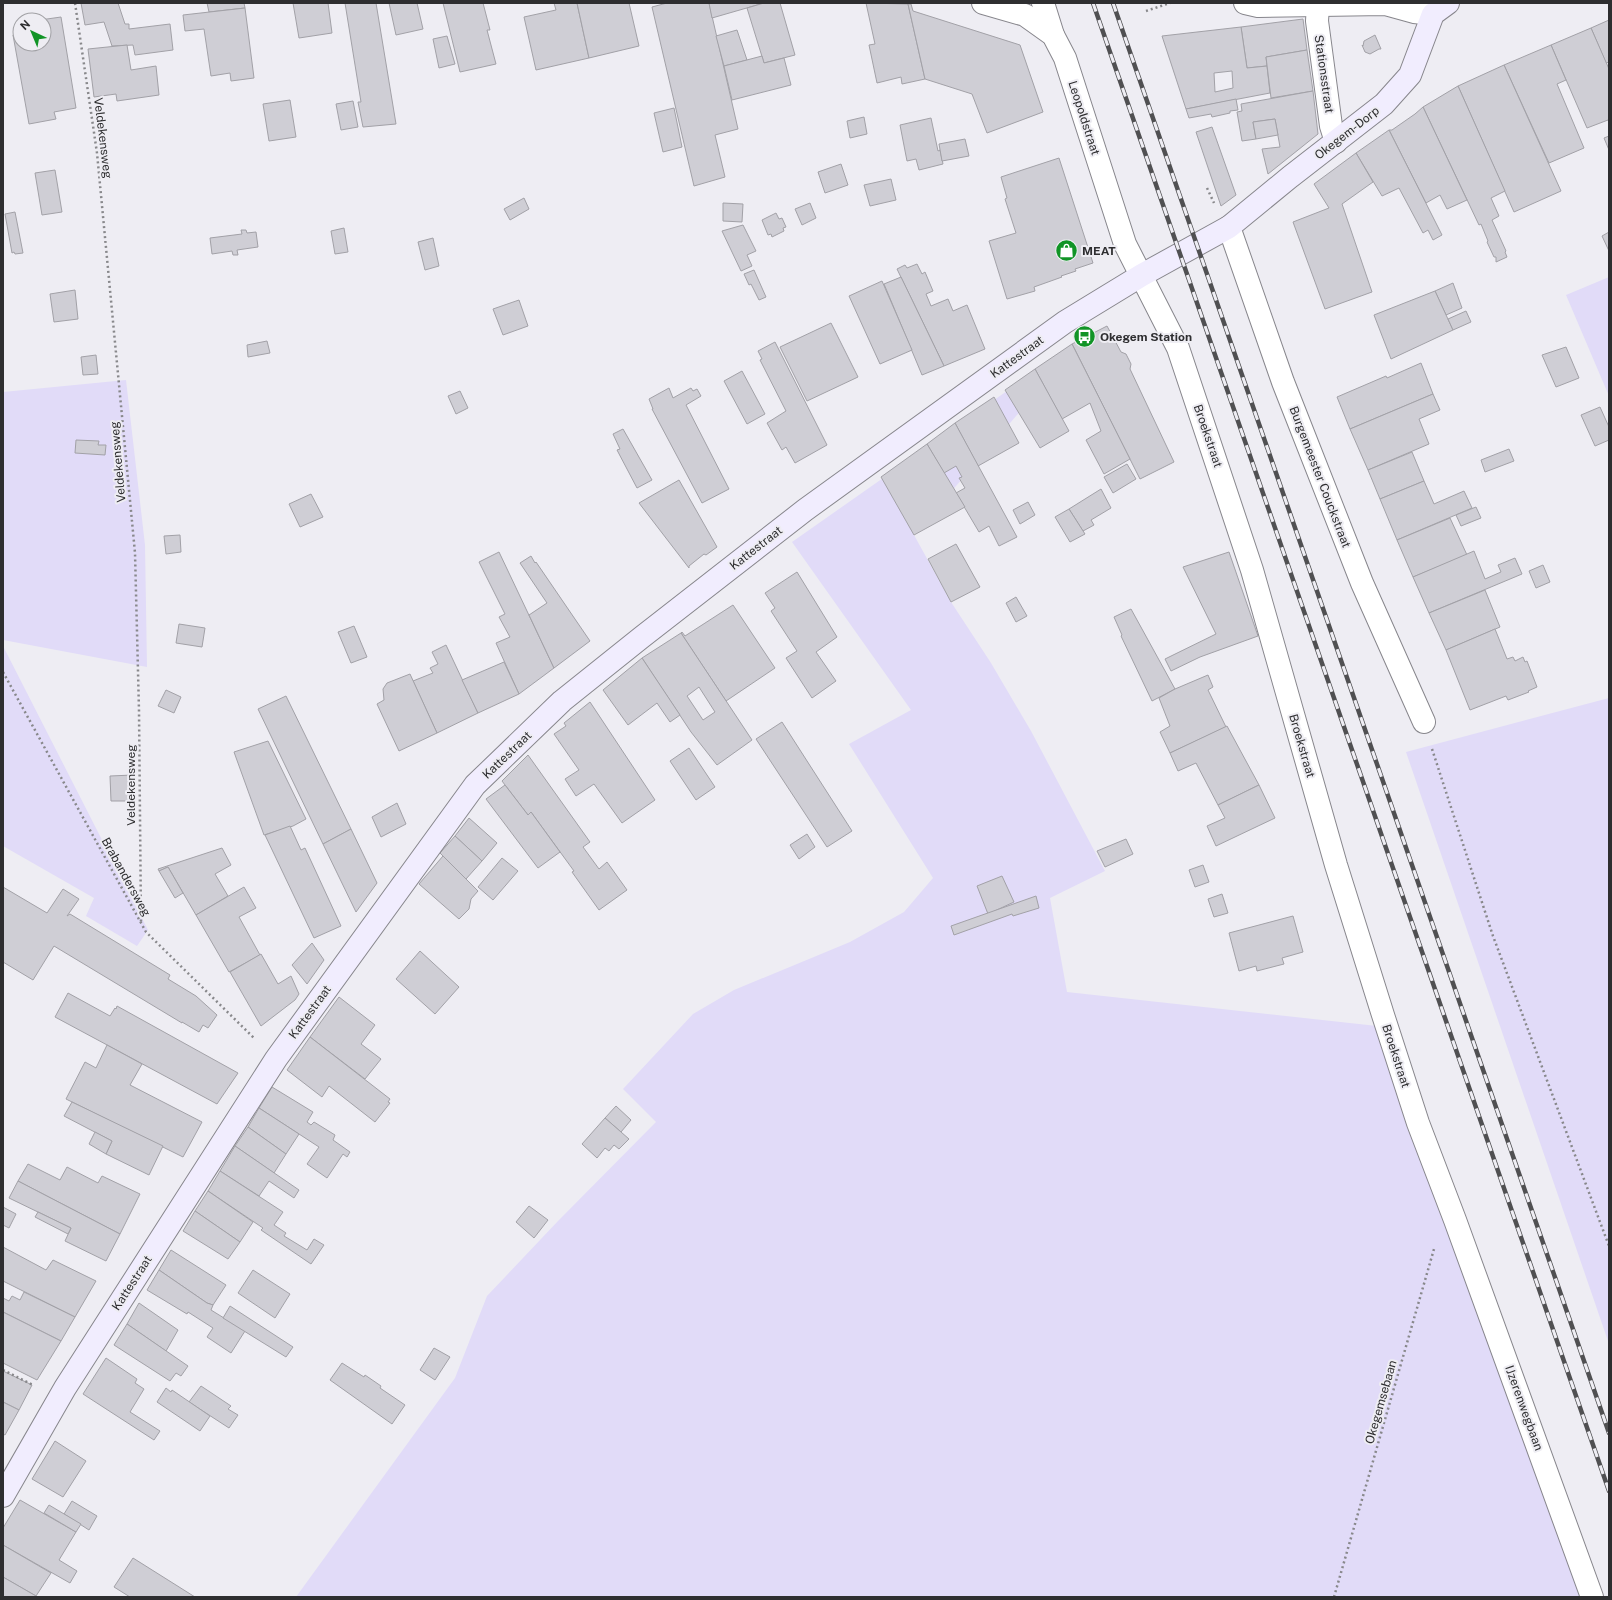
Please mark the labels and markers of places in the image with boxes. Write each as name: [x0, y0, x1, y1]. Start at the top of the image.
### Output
shop icon: MEAT: [1054, 238, 1080, 264]
place label: MEAT: [1082, 244, 1116, 258]
bus stop icon: Okegem Station: [1071, 324, 1097, 350]
place label: Okegem Station: [1100, 330, 1192, 344]

